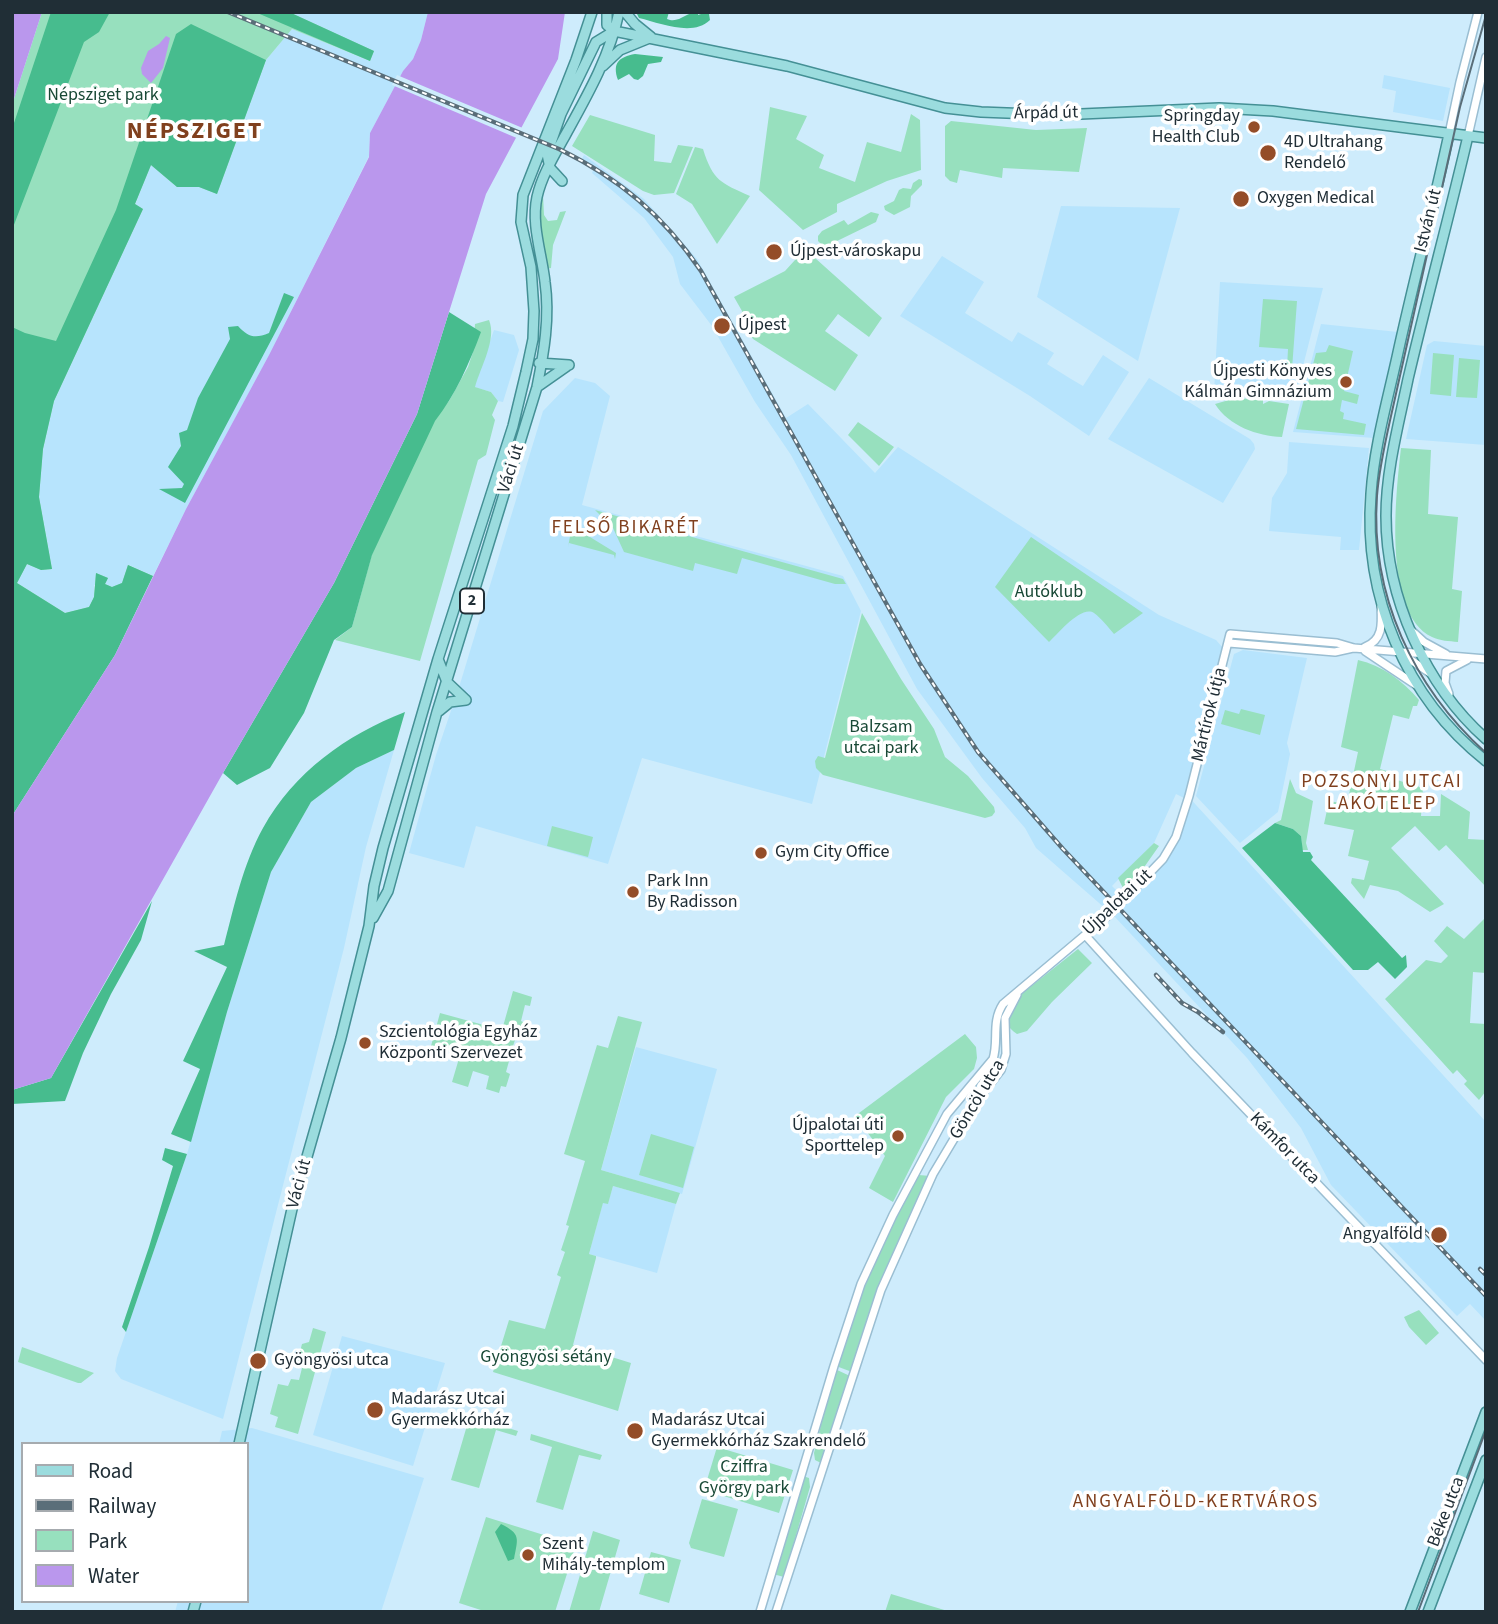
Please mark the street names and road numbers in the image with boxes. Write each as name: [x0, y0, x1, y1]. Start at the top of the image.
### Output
street label: Árpád út: [1014, 103, 1078, 125]
street label: István út: [1411, 187, 1447, 255]
street label: Váci út: [494, 442, 530, 496]
road number: 2: [460, 588, 484, 614]
street label: Mártírok útja: [1188, 666, 1232, 764]
street label: Újpalotai út: [1079, 865, 1157, 941]
street label: Göncöl utca: [946, 1056, 1010, 1144]
street label: Kámfor utca: [1244, 1108, 1324, 1190]
street label: Váci út: [283, 1157, 317, 1211]
street label: Béke utca: [1424, 1474, 1470, 1550]

